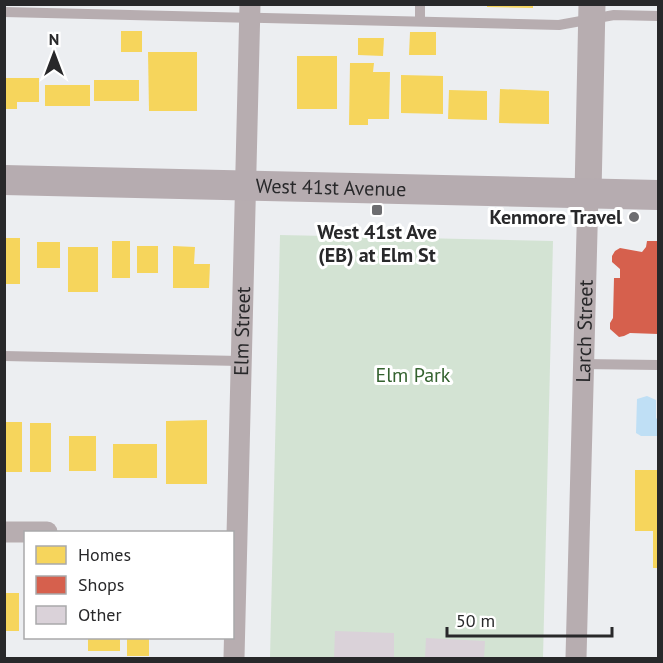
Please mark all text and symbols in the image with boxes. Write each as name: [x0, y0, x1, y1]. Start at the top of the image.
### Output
north arrow: [24, 24, 84, 84]
text: N: [49, 29, 59, 49]
street label: West 41st Avenue: [255, 173, 407, 202]
marker: West 41st Ave (EB) at Elm St: [370, 203, 384, 217]
place label: Kenmore Travel: [490, 204, 622, 230]
marker: Kenmore Travel: [627, 210, 641, 224]
place label: West 41st Ave (EB) at Elm St: [317, 219, 437, 268]
street label: Larch Street: [570, 279, 599, 383]
street label: Elm Street: [228, 286, 256, 376]
park label: Elm Park: [376, 362, 451, 388]
legend: [24, 531, 234, 639]
text: Homes: [78, 543, 131, 566]
text: Shops: [78, 573, 124, 596]
scale bar: [447, 600, 612, 638]
text: Other: [78, 603, 122, 626]
text: 50 m: [456, 609, 495, 632]

